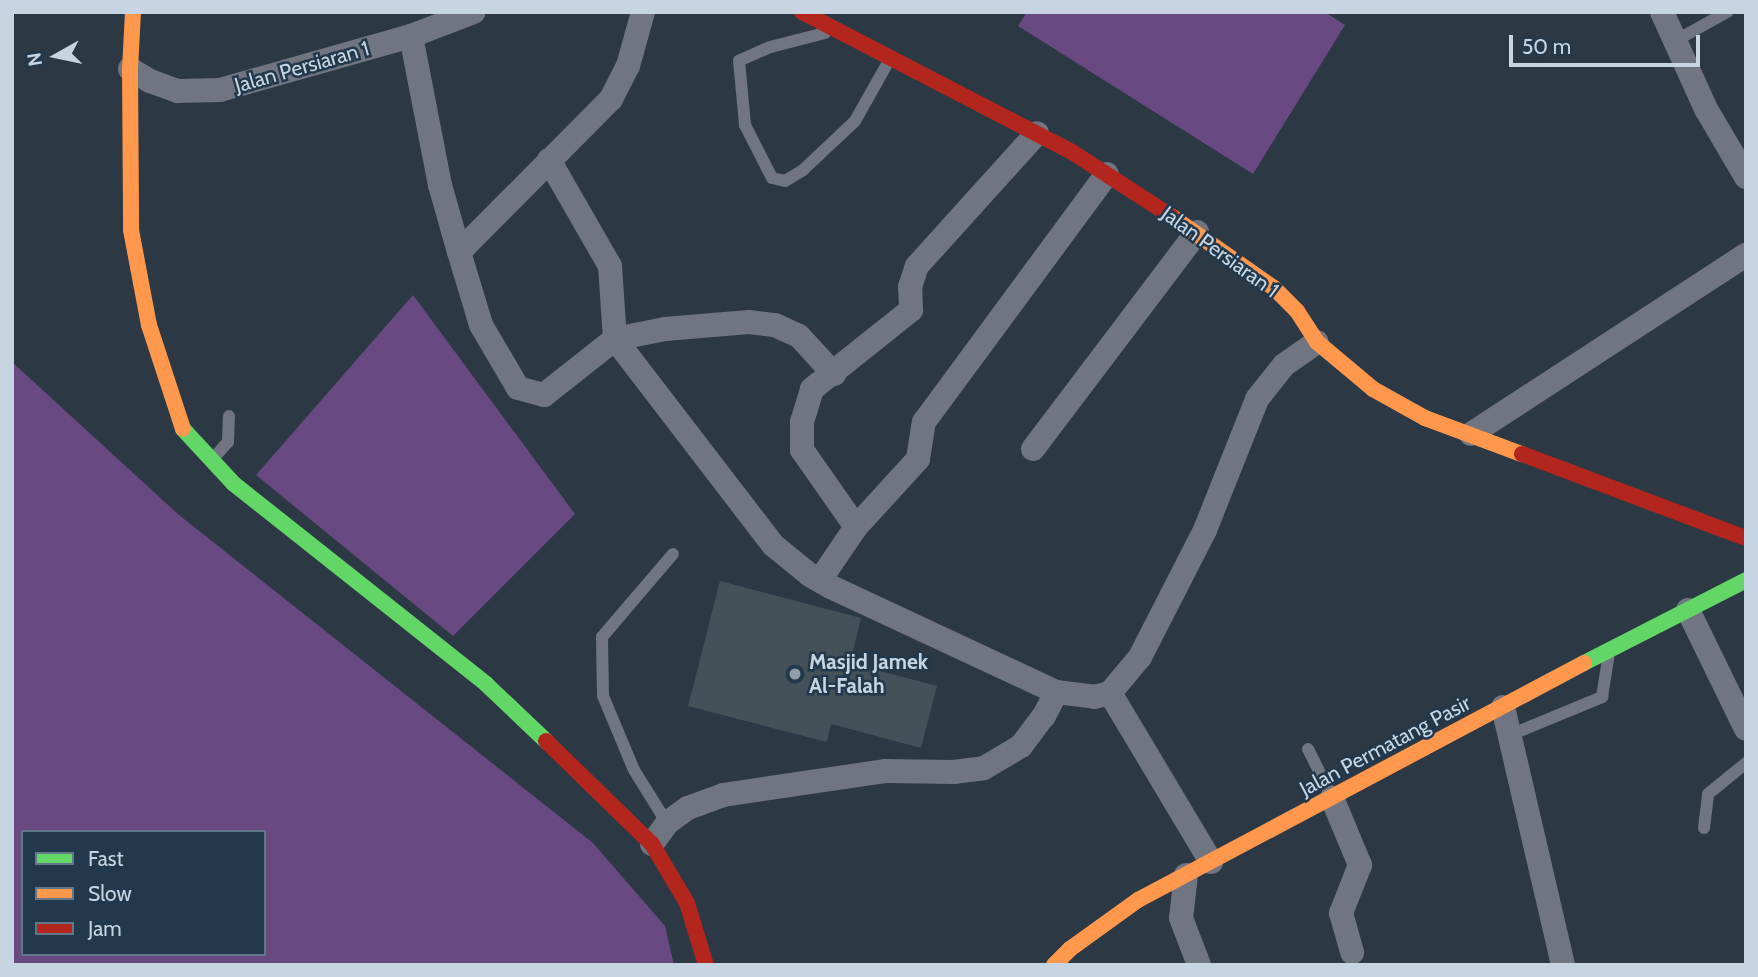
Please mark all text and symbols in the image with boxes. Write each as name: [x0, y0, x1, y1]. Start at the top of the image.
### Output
north arrow: [21, 21, 91, 91]
scale bar: [1513, 21, 1704, 65]
text: 50 m: [1522, 34, 1571, 59]
street label: Jalan Persiaran 1: [232, 36, 372, 98]
text: N: [22, 51, 47, 68]
street label: Jalan Persiaran 1: [1156, 201, 1284, 303]
place label: Masjid Jamek Al-Falah: [809, 649, 928, 699]
marker: Masjid Jamek Al-Falah: [787, 666, 803, 682]
street label: Jalan Permatang Pasir: [1295, 690, 1475, 802]
legend: [21, 830, 266, 956]
text: Fast: [88, 846, 124, 871]
text: Slow: [88, 881, 132, 906]
text: Jam: [88, 916, 122, 941]

